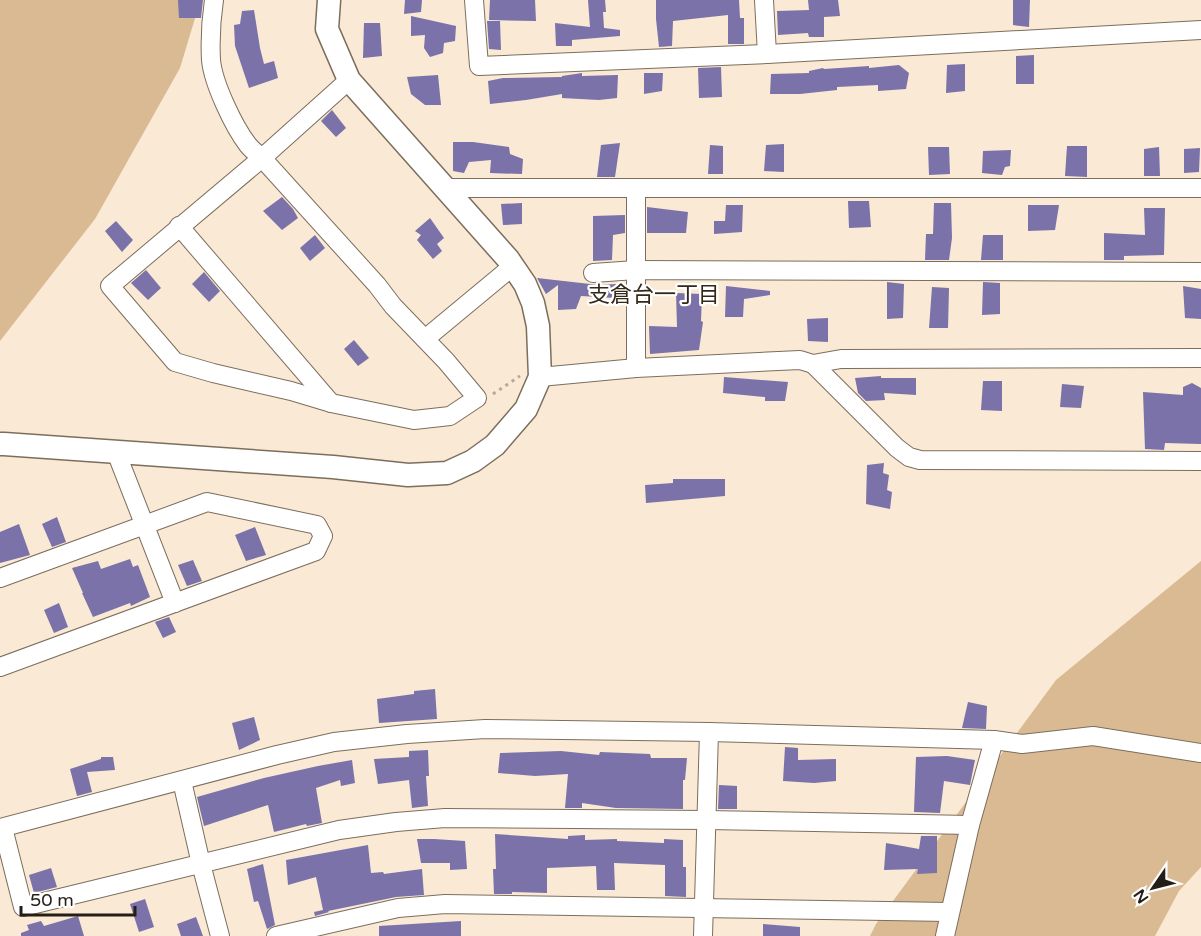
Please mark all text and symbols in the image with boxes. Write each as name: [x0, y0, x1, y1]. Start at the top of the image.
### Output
district label: 支倉台一丁目: [588, 282, 720, 308]
north arrow: [1123, 858, 1183, 918]
scale bar: [21, 879, 135, 917]
text: N: [1130, 885, 1153, 907]
text: 50 m: [30, 889, 74, 911]

